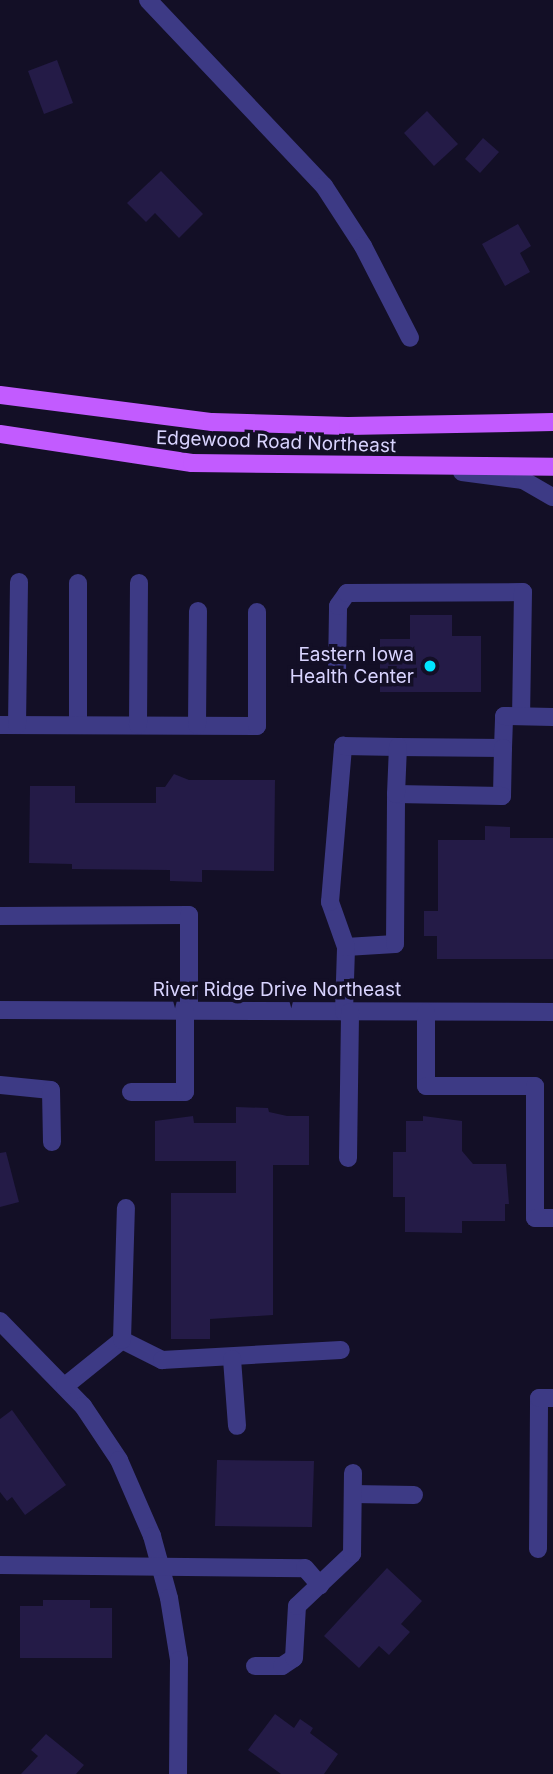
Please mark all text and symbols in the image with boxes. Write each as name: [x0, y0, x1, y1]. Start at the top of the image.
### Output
street label: Edgewood Road Northeast: [155, 426, 397, 458]
place label: Eastern Iowa Health Center: [290, 644, 414, 688]
marker: Eastern Iowa Health Center: [420, 656, 440, 676]
street label: River Ridge Drive Northeast: [153, 979, 401, 1001]

